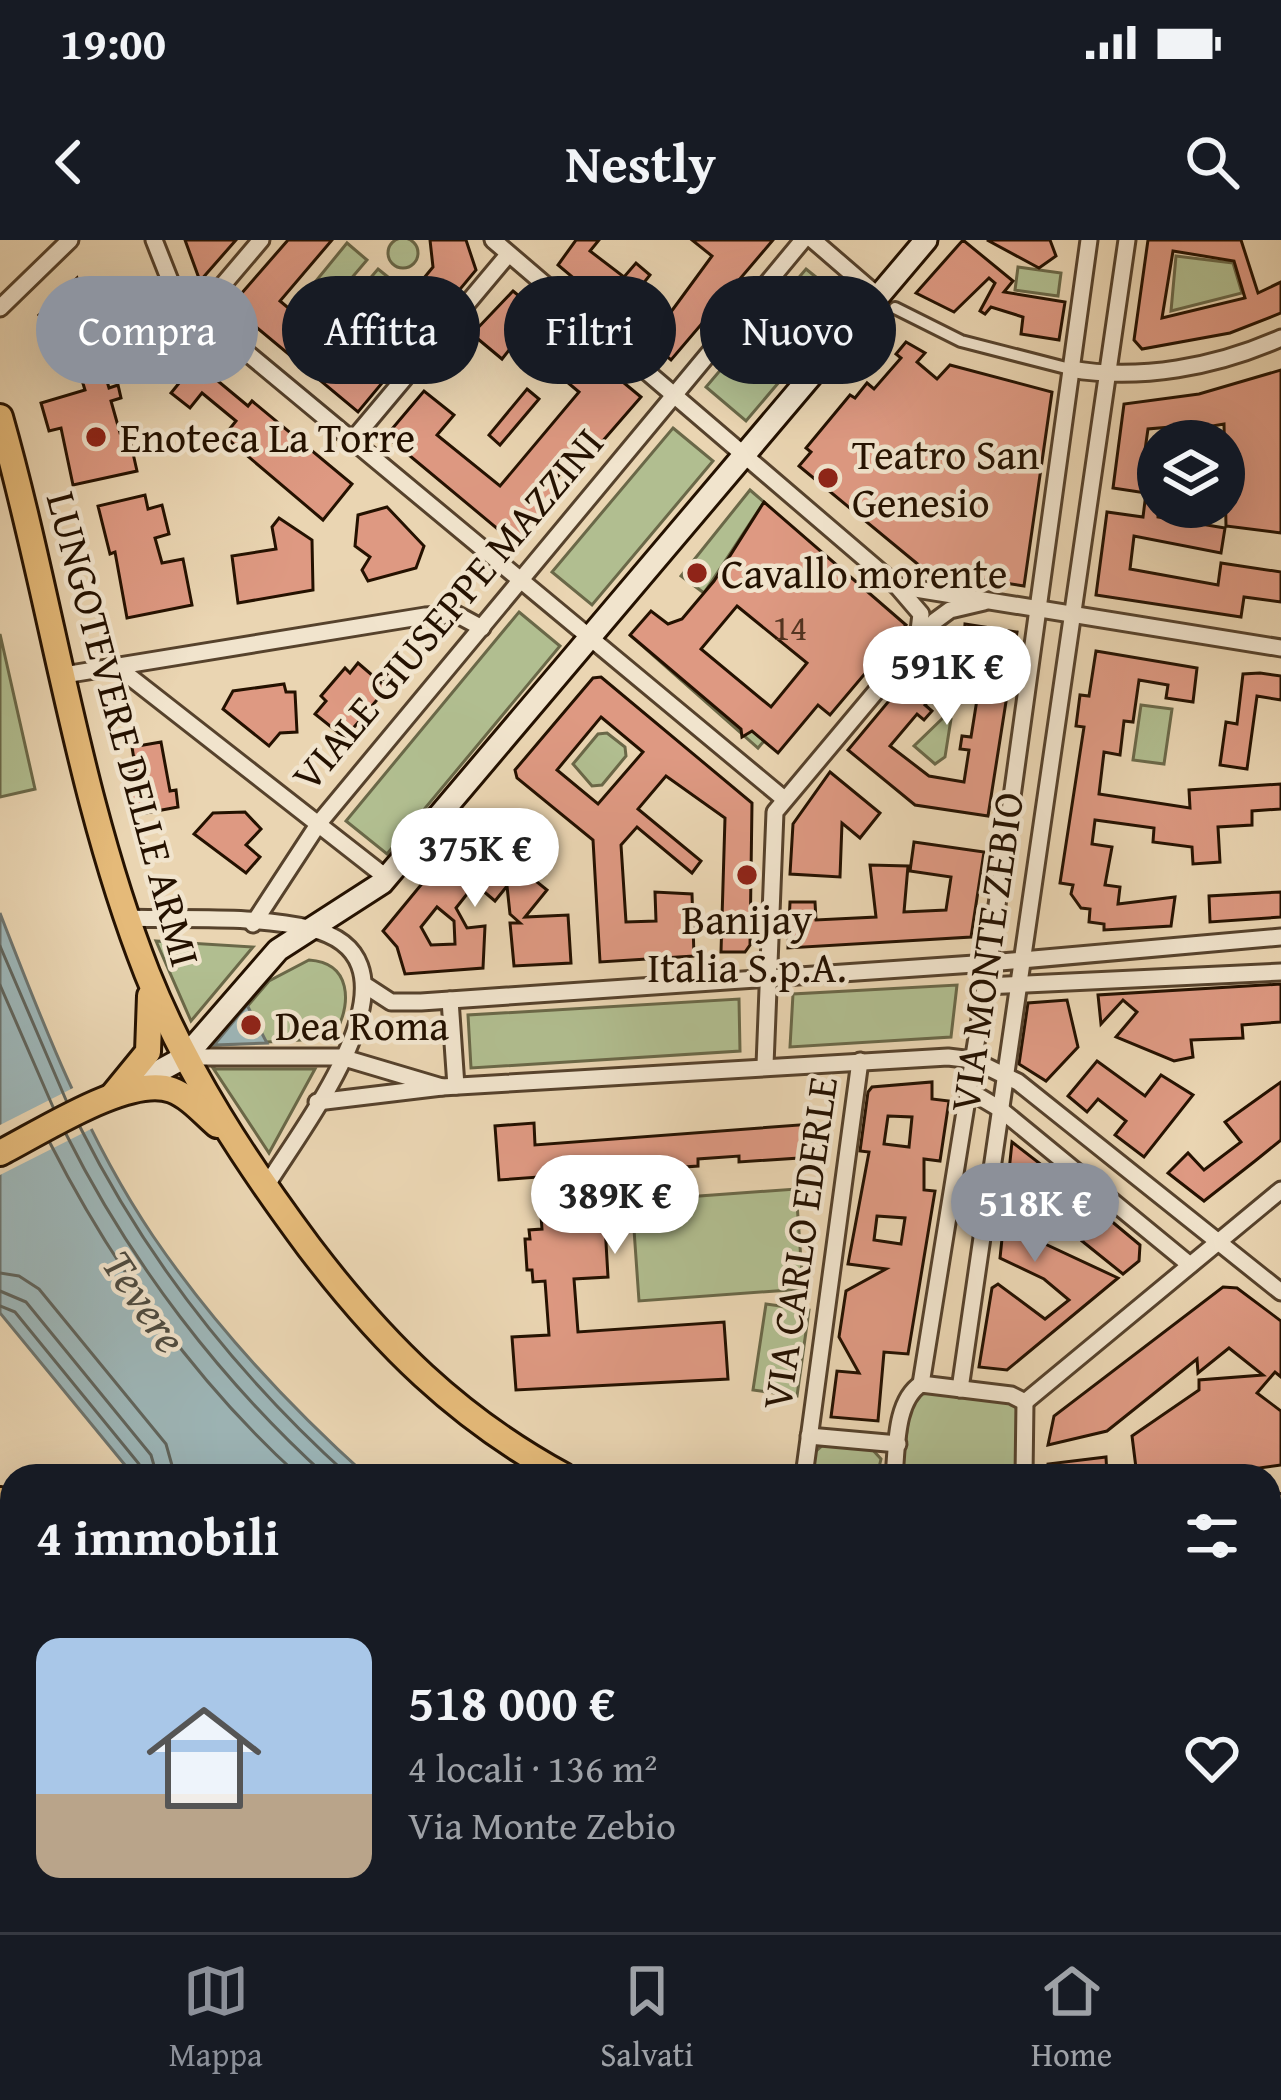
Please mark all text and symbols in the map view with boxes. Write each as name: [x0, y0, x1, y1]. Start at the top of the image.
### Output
text: 19:00: [60, 10, 166, 75]
text: Nestly: [565, 123, 716, 202]
icon: back: [36, 129, 102, 195]
icon: search: [1179, 129, 1245, 195]
chip: Compra: [36, 276, 258, 384]
chip: Affitta: [282, 276, 480, 384]
chip: Filtri: [504, 276, 676, 384]
chip: Nuovo: [700, 276, 896, 384]
place label: Enoteca La Torre: [120, 406, 415, 467]
street label: VIALE GIUSEPPE MAZZINI: [276, 414, 617, 803]
map controls: [1137, 420, 1245, 528]
button: layers: [1137, 420, 1245, 528]
place label: Teatro San Genesio: [852, 423, 1040, 532]
marker: Enoteca La Torre: [83, 424, 109, 450]
marker: Teatro San Genesio: [815, 465, 841, 491]
street label: LUNGOTEVERE DELLE ARMI: [32, 485, 217, 973]
place label: Cavallo morente: [721, 542, 1007, 603]
marker: Cavallo morente: [684, 560, 710, 586]
house number: 14: [773, 600, 807, 653]
pin: 591K €: [849, 626, 1045, 728]
text: 591K €: [890, 636, 1004, 693]
street label: VIA MONTE ZEBIO: [933, 788, 1038, 1116]
pin: 375K €: [377, 808, 573, 910]
text: 375K €: [418, 818, 532, 875]
marker: Banijay Italia S.p.A.: [734, 862, 760, 888]
place label: Banijay Italia S.p.A.: [647, 888, 847, 997]
place label: Dea Roma: [275, 994, 449, 1055]
marker: Dea Roma: [238, 1012, 264, 1038]
street label: VIA CARLO EDERLE: [745, 1073, 852, 1413]
pin: 389K €: [517, 1155, 713, 1257]
pin: 518K €: [937, 1163, 1133, 1265]
text: 389K €: [558, 1165, 672, 1222]
text: 518K €: [978, 1173, 1092, 1230]
water label: Tevere: [87, 1236, 204, 1365]
text: 4 immobili: [36, 1499, 279, 1574]
icon: filters: [1179, 1503, 1245, 1569]
text: 518 000 €: [408, 1664, 615, 1739]
icon: home: [132, 1686, 276, 1830]
icon: heart: [1179, 1725, 1245, 1791]
text: 4 locali · 136 m²: [408, 1739, 657, 1796]
text: Via Monte Zebio: [408, 1796, 676, 1853]
tab: Mappa: [169, 1958, 263, 2078]
tab: Salvati: [600, 1958, 693, 2078]
tab: Home: [1031, 1958, 1112, 2078]

